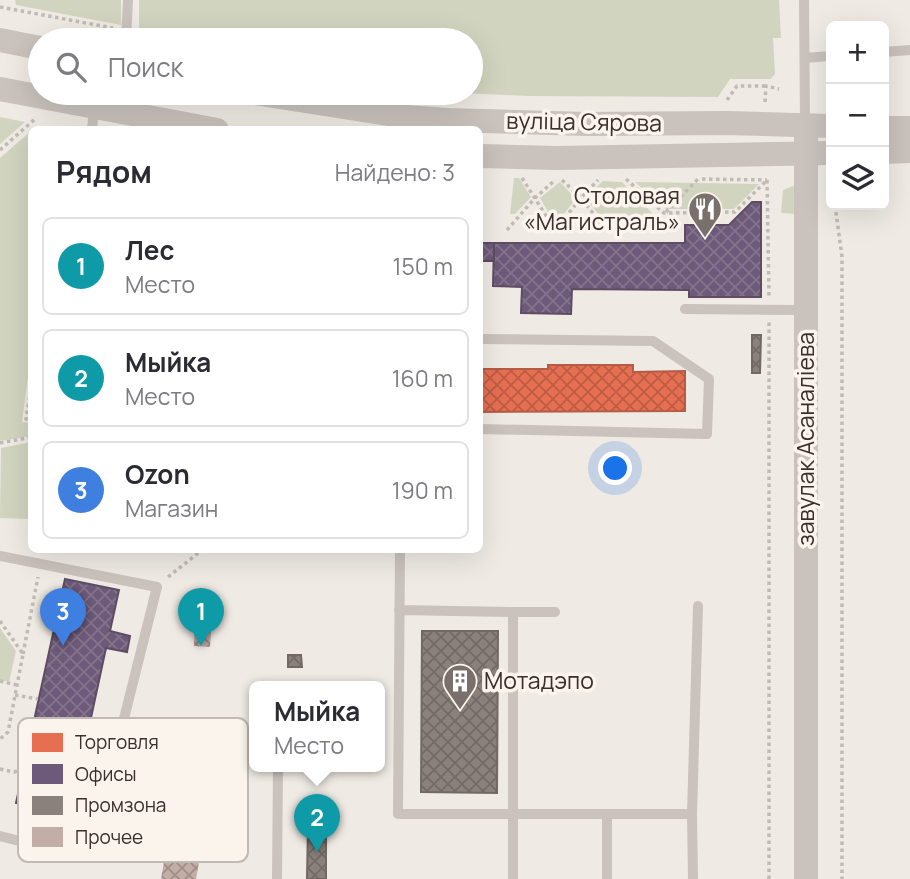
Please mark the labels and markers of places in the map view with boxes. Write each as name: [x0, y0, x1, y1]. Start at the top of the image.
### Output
place label: Столовая «Магистраль»: [523, 179, 680, 237]
restaurant icon: Столовая «Магистраль»: [686, 190, 724, 239]
pin: 3: [40, 588, 86, 646]
pin: 1: [178, 588, 224, 646]
building icon: Мотадэпо: [441, 662, 479, 711]
place label: Мотадэпо: [484, 664, 594, 696]
pin: 2: [294, 794, 340, 852]

